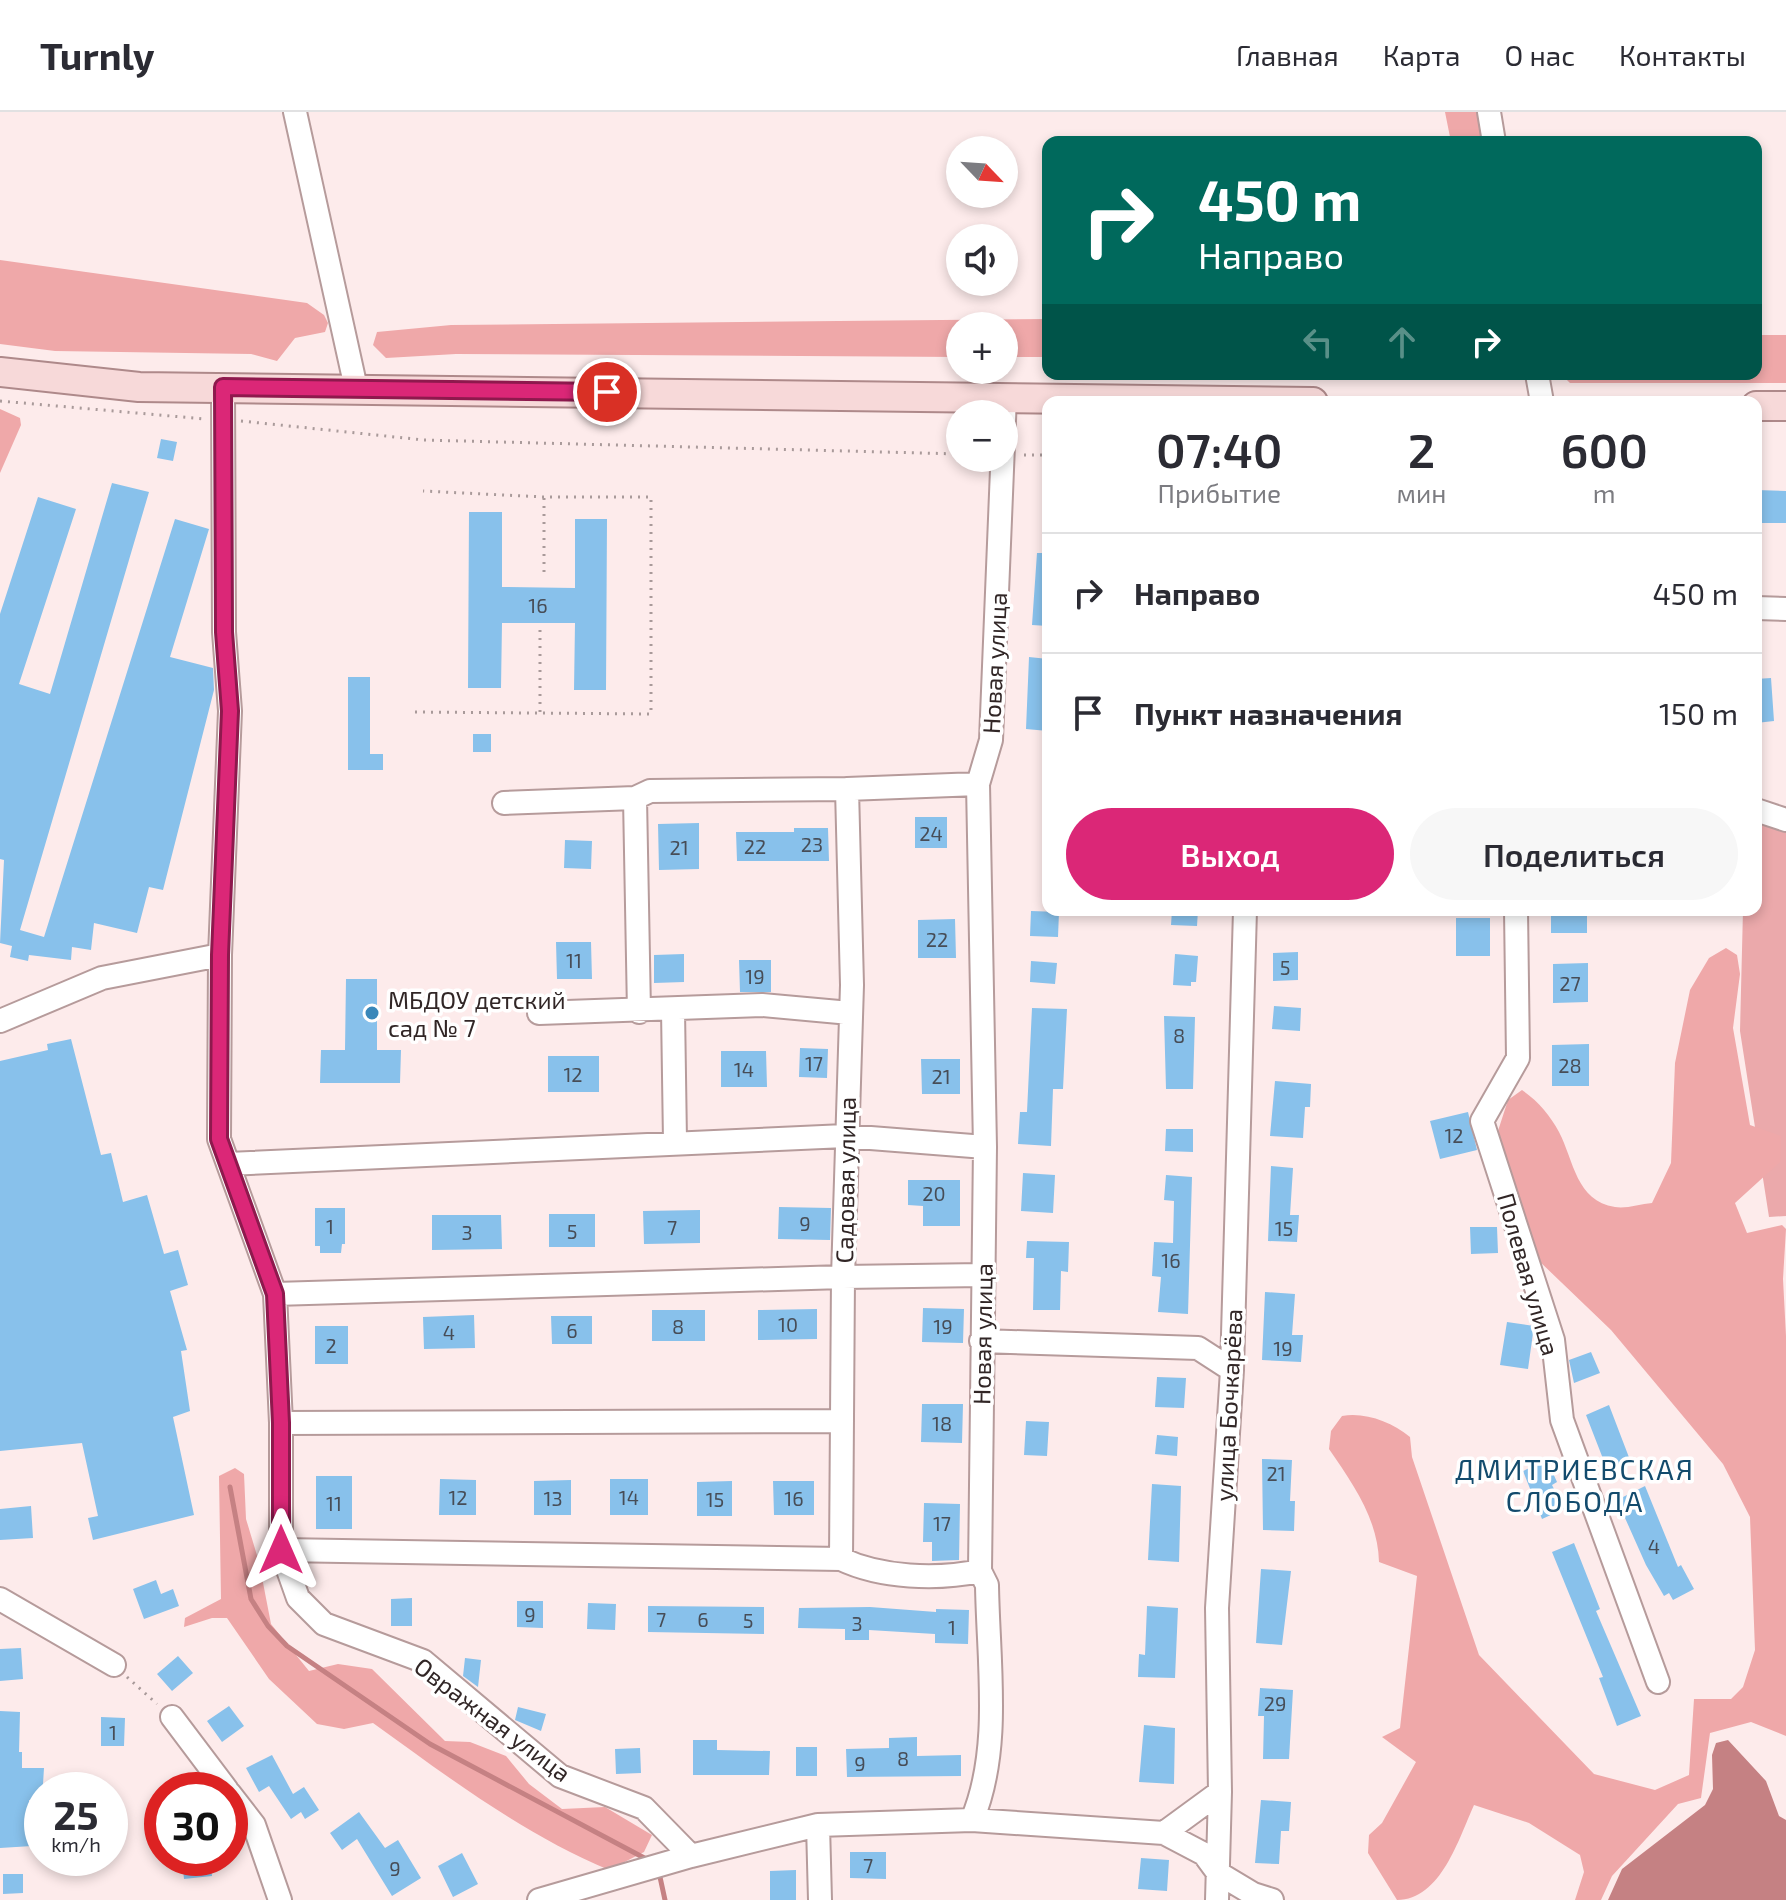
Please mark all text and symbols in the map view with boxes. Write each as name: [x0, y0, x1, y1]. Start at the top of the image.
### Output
text: Turnly: [40, 32, 155, 78]
text: Главная: [1236, 38, 1339, 72]
text: Карта: [1383, 38, 1461, 72]
text: О нас: [1505, 38, 1575, 72]
text: Контакты: [1619, 38, 1746, 72]
north arrow: [946, 136, 1018, 208]
map controls: [946, 136, 1018, 472]
text: 450 m: [1198, 165, 1361, 232]
icon: right: [1066, 168, 1170, 272]
button: sound: [946, 224, 1018, 296]
text: Направо: [1198, 233, 1344, 276]
button: +: [946, 312, 1018, 384]
icon: left: [1296, 320, 1340, 364]
icon: ahead: [1380, 320, 1424, 364]
icon: right: [1464, 320, 1508, 364]
pin: [573, 358, 641, 426]
icon: arrive: [585, 370, 629, 414]
button: −: [946, 400, 1018, 472]
text: 07:40: [1156, 420, 1283, 478]
text: 2: [1408, 420, 1435, 478]
text: 600: [1561, 420, 1648, 478]
text: Прибытие: [1158, 477, 1281, 508]
text: мин: [1397, 477, 1446, 508]
text: m: [1593, 477, 1616, 508]
icon: right: [1066, 571, 1110, 615]
text: Направо: [1134, 575, 1260, 611]
text: 450 m: [1652, 575, 1738, 611]
street label: Новая улица: [976, 591, 1013, 735]
house number: 16: [528, 593, 548, 617]
icon: arrive: [1066, 691, 1110, 735]
text: Пункт назначения: [1134, 695, 1402, 731]
text: 150 m: [1659, 695, 1738, 731]
button: Выход: [1066, 808, 1394, 900]
button: Поделиться: [1410, 808, 1738, 900]
house number: 24: [919, 821, 943, 845]
house number: 23: [801, 832, 823, 856]
house number: 22: [744, 834, 766, 858]
house number: 21: [669, 835, 689, 859]
house number: 22: [926, 927, 948, 951]
house number: 11: [566, 948, 582, 972]
house number: 5: [1280, 955, 1290, 979]
house number: 19: [745, 964, 765, 988]
house number: 27: [1559, 971, 1581, 995]
place label: МБДОУ детский сад № 7: [388, 985, 566, 1042]
marker: МБДОУ детский сад № 7: [363, 1004, 381, 1022]
house number: 8: [1173, 1023, 1185, 1047]
house number: 17: [805, 1051, 823, 1075]
house number: 28: [1558, 1053, 1582, 1077]
house number: 14: [734, 1057, 754, 1081]
house number: 12: [563, 1062, 583, 1086]
house number: 21: [931, 1064, 951, 1088]
street label: Садовая улица: [829, 1096, 862, 1264]
house number: 12: [1444, 1123, 1464, 1147]
house number: 20: [922, 1181, 946, 1205]
street label: Полевая улица: [1491, 1189, 1566, 1359]
house number: 9: [799, 1211, 811, 1235]
house number: 1: [326, 1214, 334, 1238]
house number: 7: [667, 1215, 677, 1239]
house number: 15: [1275, 1216, 1293, 1240]
house number: 5: [567, 1219, 577, 1243]
house number: 3: [461, 1220, 473, 1244]
house number: 16: [1161, 1248, 1181, 1272]
street label: Новая улица: [966, 1263, 999, 1405]
street label: улица Бочкарёва: [1208, 1308, 1249, 1502]
house number: 10: [778, 1312, 798, 1336]
house number: 8: [672, 1314, 684, 1338]
house number: 19: [933, 1314, 953, 1338]
house number: 6: [566, 1318, 578, 1342]
house number: 4: [443, 1320, 455, 1344]
house number: 2: [325, 1333, 337, 1357]
house number: 19: [1273, 1336, 1293, 1360]
house number: 18: [932, 1411, 952, 1435]
district label: ДМИТРИЕВСКАЯ СЛОБОДА: [1455, 1452, 1695, 1518]
house number: 21: [1266, 1461, 1286, 1485]
house number: 12: [448, 1485, 468, 1509]
house number: 14: [619, 1485, 639, 1509]
house number: 13: [543, 1486, 563, 1510]
house number: 16: [784, 1486, 804, 1510]
house number: 15: [706, 1487, 724, 1511]
house number: 11: [326, 1491, 342, 1515]
position arrow: [239, 1508, 323, 1592]
house number: 17: [933, 1511, 951, 1535]
house number: 4: [1648, 1534, 1660, 1558]
house number: 9: [524, 1602, 536, 1626]
house number: 7: [656, 1607, 666, 1631]
house number: 6: [697, 1607, 709, 1631]
house number: 5: [743, 1608, 753, 1632]
house number: 3: [851, 1611, 863, 1635]
house number: 1: [948, 1615, 956, 1639]
street label: Овражная улица: [409, 1651, 577, 1788]
house number: 29: [1264, 1691, 1286, 1715]
house number: 1: [109, 1720, 117, 1744]
house number: 8: [897, 1746, 909, 1770]
house number: 9: [854, 1751, 866, 1775]
speed limit sign: 30: [144, 1772, 248, 1876]
text: 25: [53, 1790, 99, 1838]
text: km/h: [51, 1832, 101, 1856]
house number: 7: [863, 1853, 873, 1877]
house number: 9: [389, 1856, 401, 1880]

